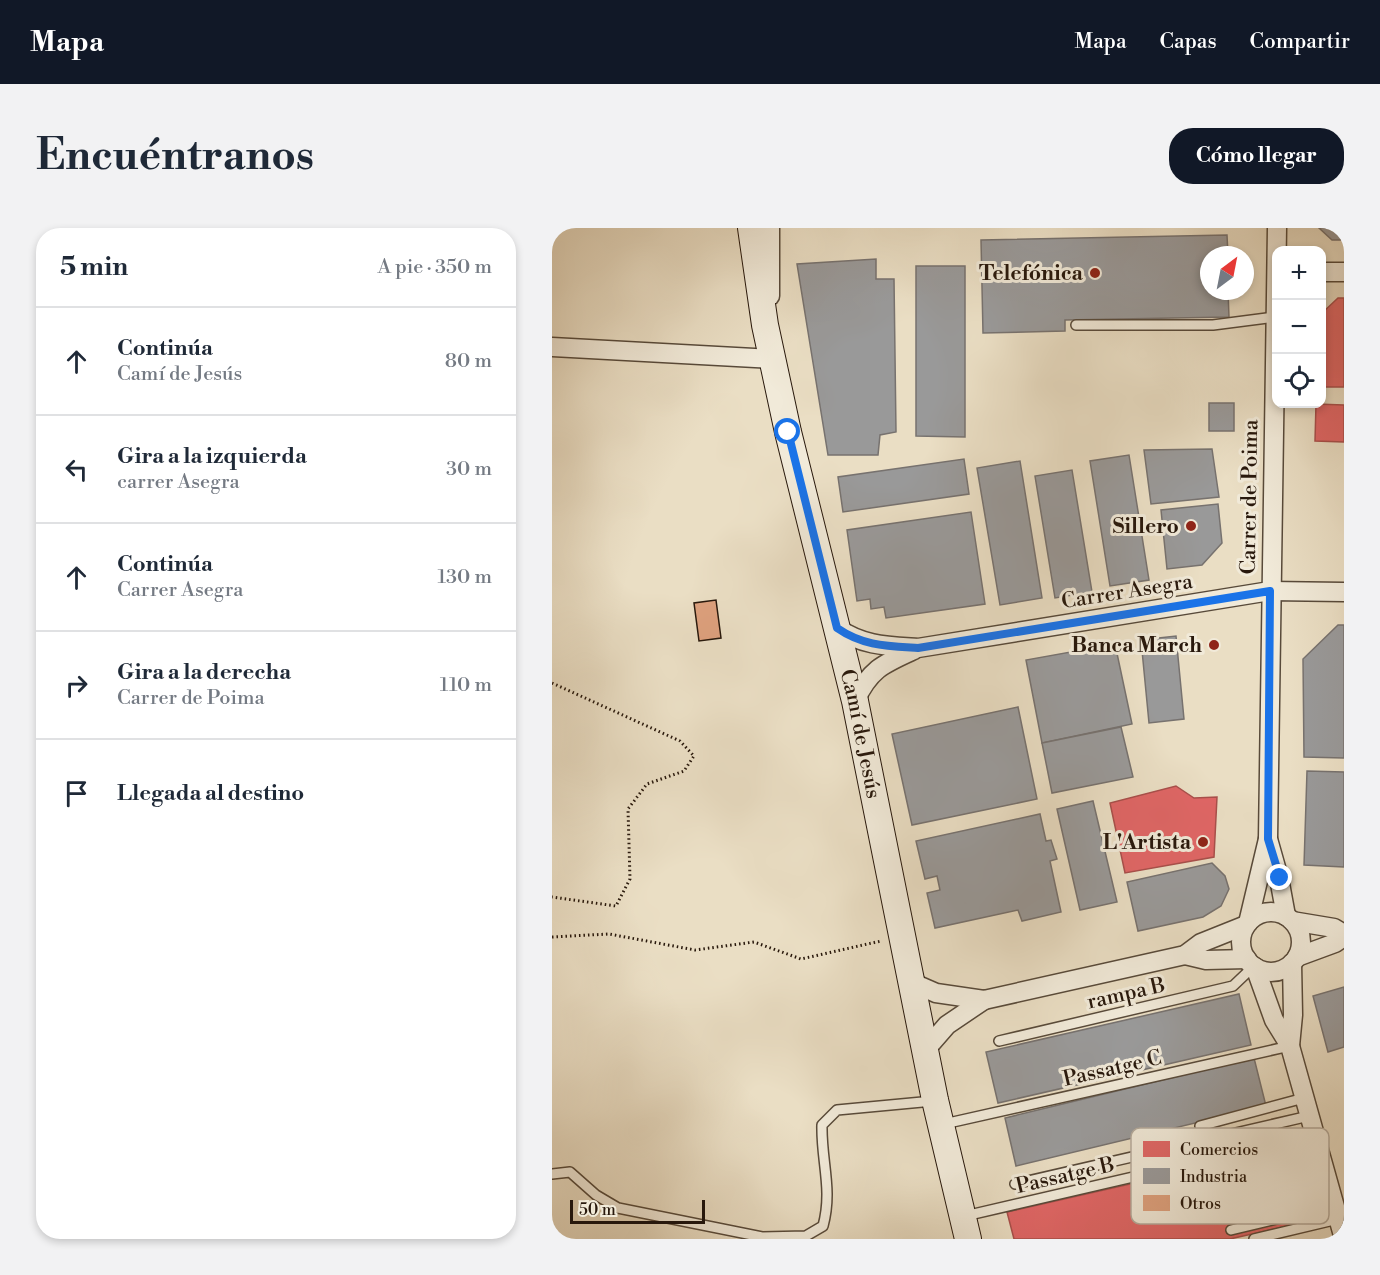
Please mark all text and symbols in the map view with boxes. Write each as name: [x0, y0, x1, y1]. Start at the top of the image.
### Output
text: Mapa: [30, 25, 104, 60]
text: Mapa: [1075, 29, 1127, 55]
text: Capas: [1160, 29, 1217, 55]
text: Compartir: [1250, 29, 1350, 55]
button: Cómo llegar: [1169, 128, 1344, 184]
text: Encuéntranos: [36, 130, 314, 183]
north arrow: [1200, 246, 1254, 300]
map controls: [1272, 246, 1326, 408]
button: +: [1272, 246, 1326, 300]
text: 5 min: [60, 251, 128, 283]
text: A pie · 350 m: [377, 255, 492, 280]
place label: Telefónica: [979, 261, 1084, 287]
marker: Telefónica: [1088, 266, 1102, 280]
button: −: [1272, 300, 1326, 354]
text: Continúa: [117, 335, 213, 362]
icon: ahead: [60, 345, 93, 378]
text: 80 m: [445, 349, 492, 374]
button: locate: [1272, 354, 1326, 408]
text: Camí de Jesús: [117, 362, 242, 387]
route start: [774, 418, 800, 444]
street label: Carrer de Poima: [1236, 419, 1264, 575]
text: Gira a la izquierda: [117, 443, 307, 470]
icon: left: [60, 453, 93, 486]
text: 30 m: [446, 457, 492, 482]
text: carrer Asegra: [117, 470, 240, 495]
place label: Sillero: [1112, 514, 1179, 540]
marker: Sillero: [1184, 519, 1198, 533]
text: Continúa: [117, 551, 213, 578]
icon: ahead: [60, 561, 93, 594]
text: 130 m: [437, 565, 492, 590]
street label: Carrer Asegra: [1060, 569, 1195, 615]
text: Carrer Asegra: [117, 578, 243, 603]
place label: Banca March: [1071, 633, 1202, 659]
marker: Banca March: [1207, 638, 1221, 652]
text: Gira a la derecha: [117, 659, 291, 686]
street label: Camí de Jesús: [834, 667, 886, 801]
icon: right: [60, 669, 93, 702]
text: 110 m: [440, 673, 492, 698]
text: Carrer de Poima: [117, 686, 265, 711]
icon: arrive: [60, 777, 93, 810]
text: Llegada al destino: [117, 780, 304, 807]
place label: L'Artista: [1103, 830, 1192, 856]
marker: L'Artista: [1196, 835, 1210, 849]
route end: [1266, 864, 1292, 890]
street label: rampa B: [1084, 972, 1168, 1016]
street label: Passatge C: [1060, 1045, 1164, 1093]
legend: [1131, 1128, 1329, 1224]
text: Comercios: [1180, 1140, 1258, 1160]
street label: Passatge B: [1013, 1152, 1117, 1200]
text: Industria: [1180, 1167, 1248, 1187]
text: Otros: [1180, 1194, 1221, 1214]
scale bar: [570, 1197, 705, 1224]
text: 50 m: [579, 1200, 616, 1220]

